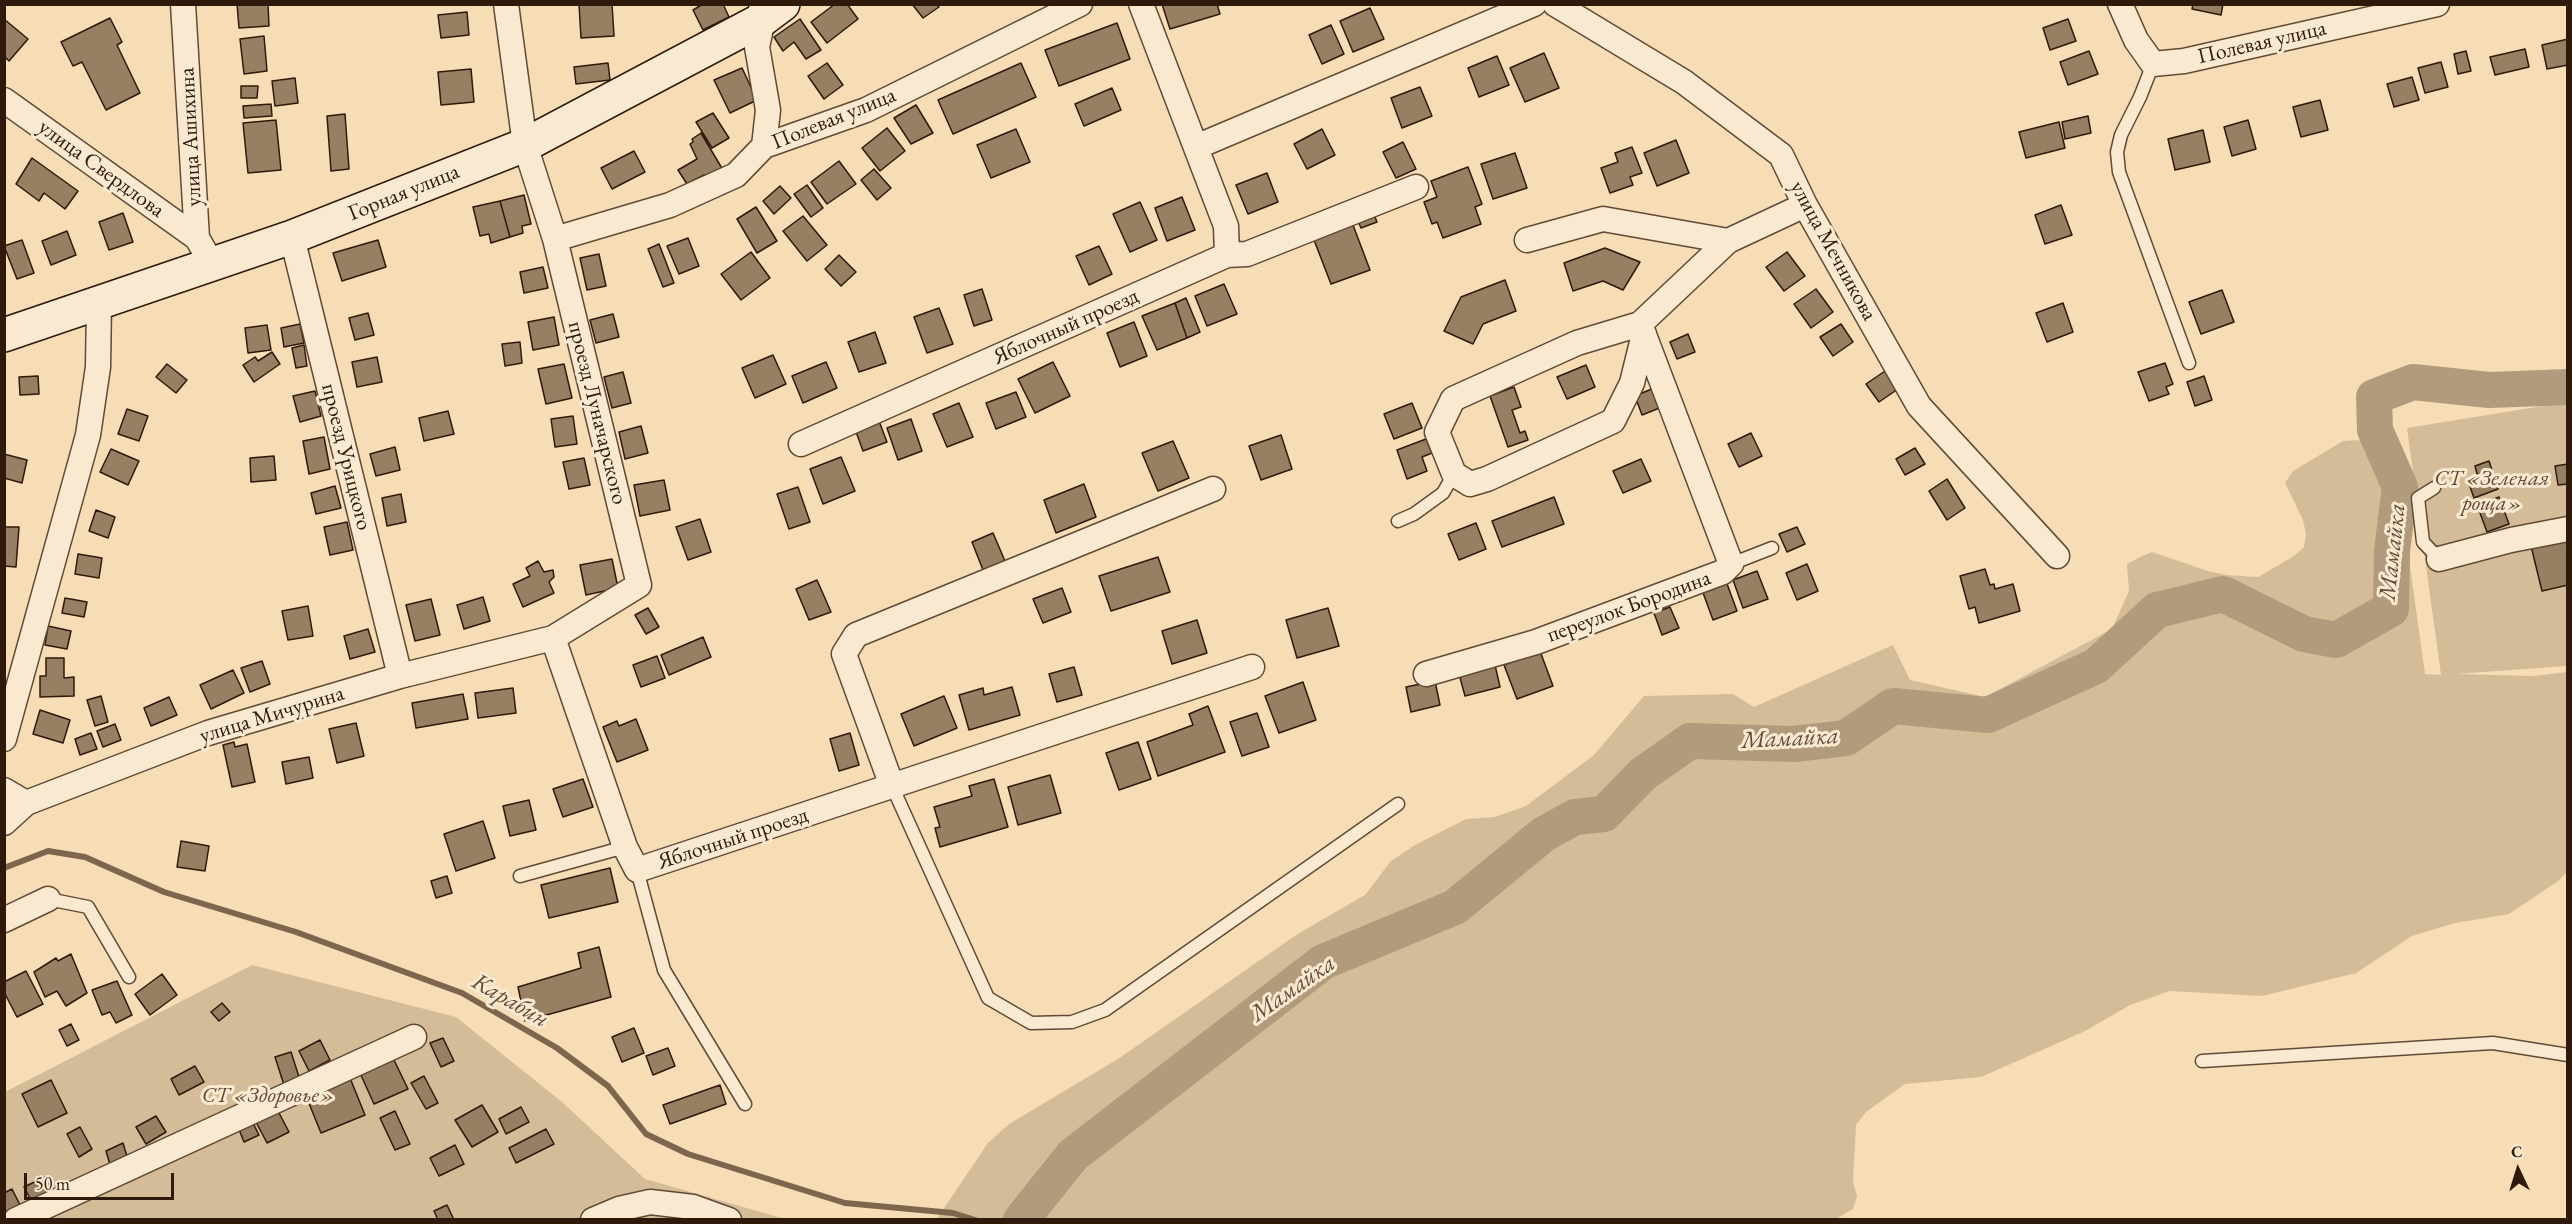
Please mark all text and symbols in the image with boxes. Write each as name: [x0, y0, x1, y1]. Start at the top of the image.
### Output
street label: Полевая улица: [2195, 15, 2329, 71]
street label: улица Ашихина: [174, 67, 208, 207]
street label: Полевая улица: [768, 82, 900, 156]
street label: улица Свердлова: [33, 114, 169, 224]
street label: Горная улица: [345, 159, 463, 227]
street label: улица Мечникова: [1784, 176, 1882, 326]
street label: Яблочный проезд: [989, 283, 1143, 371]
street label: проезд Луначарского: [561, 319, 633, 507]
street label: проезд Урицкого: [315, 381, 377, 533]
park label: СТ «Зеленая роща»: [2434, 466, 2550, 518]
water label: Мамайка: [2374, 502, 2412, 602]
street label: переулок Бородина: [1543, 565, 1715, 649]
street label: улица Мичурина: [196, 680, 348, 750]
water label: Мамайка: [1741, 722, 1839, 756]
street label: Яблочный проезд: [654, 802, 812, 876]
water label: Мамайка: [1245, 949, 1341, 1029]
water label: Карабин: [466, 968, 554, 1034]
park label: СТ «Здоровье»: [202, 1083, 334, 1109]
north arrow: [2488, 1140, 2548, 1200]
text: С: [2510, 1141, 2523, 1162]
scale bar: [27, 1161, 177, 1199]
text: 50 m: [35, 1172, 70, 1195]

